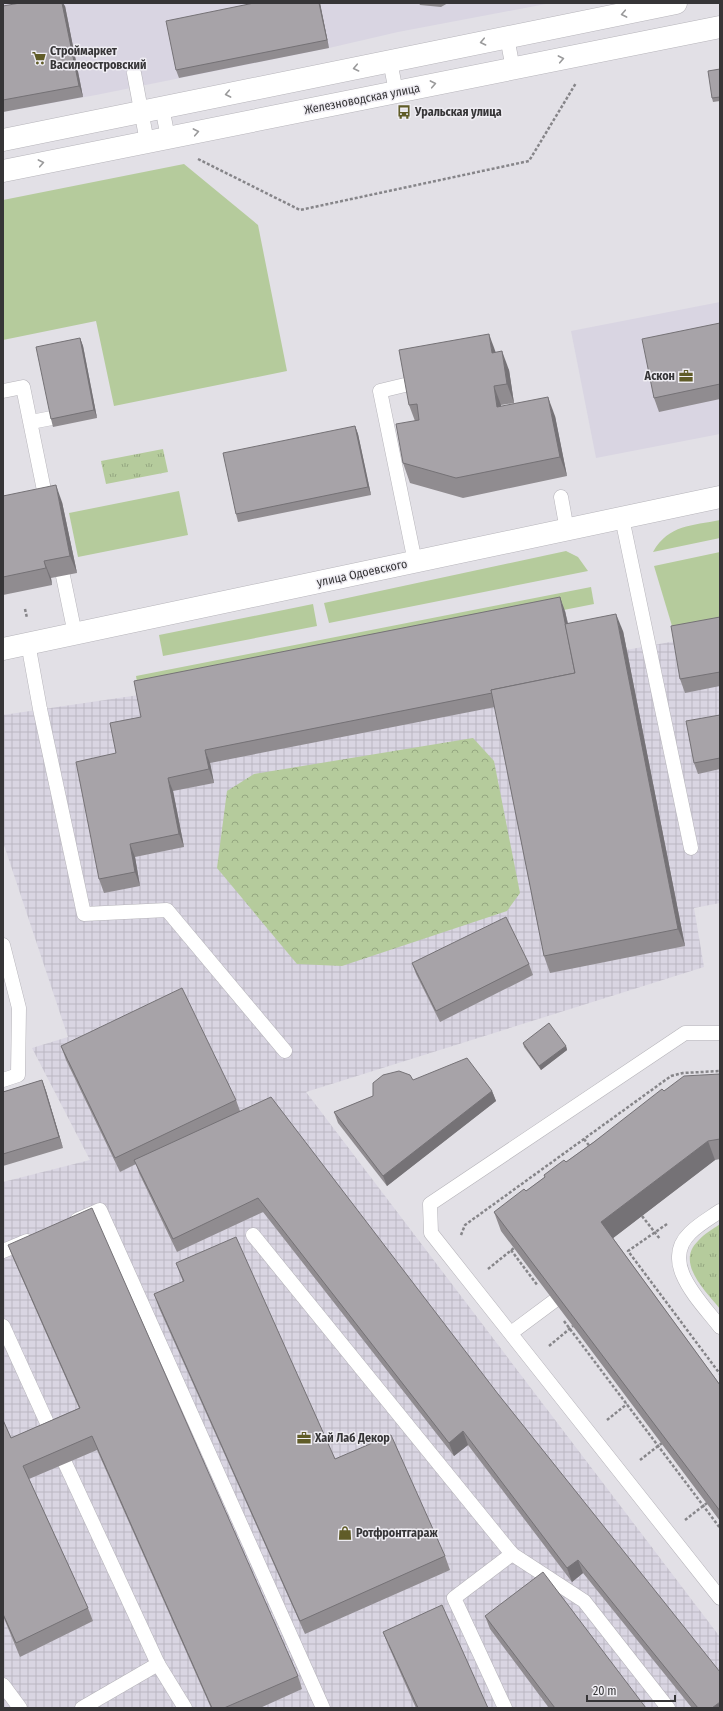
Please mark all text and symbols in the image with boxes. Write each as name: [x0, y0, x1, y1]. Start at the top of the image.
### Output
one-way arrow: [621, 9, 627, 17]
one-way arrow: [480, 38, 486, 46]
place label: Строймаркет Василеостровский: [50, 44, 146, 72]
supermarket icon: Строймаркет Василеостровский: [31, 50, 47, 66]
one-way arrow: [558, 55, 564, 63]
one-way arrow: [352, 63, 359, 72]
street label: Железноводская улица: [303, 81, 421, 117]
one-way arrow: [430, 81, 437, 89]
one-way arrow: [225, 89, 231, 98]
bus stop icon: Уральская улица: [396, 104, 412, 120]
place label: Уральская улица: [414, 105, 502, 119]
one-way arrow: [193, 128, 199, 137]
one-way arrow: [38, 160, 44, 168]
office icon: Аскон: [678, 368, 694, 384]
place label: Аскон: [644, 369, 675, 383]
street label: улица Одоевского: [315, 557, 409, 589]
office icon: Хай Лаб Декор: [296, 1430, 312, 1446]
place label: Хай Лаб Декор: [314, 1431, 390, 1445]
shop icon: Ротфронтгараж: [337, 1525, 353, 1541]
place label: Ротфронтгараж: [356, 1526, 438, 1540]
scale bar: [587, 1677, 675, 1703]
text: 20 m: [593, 1684, 617, 1698]

